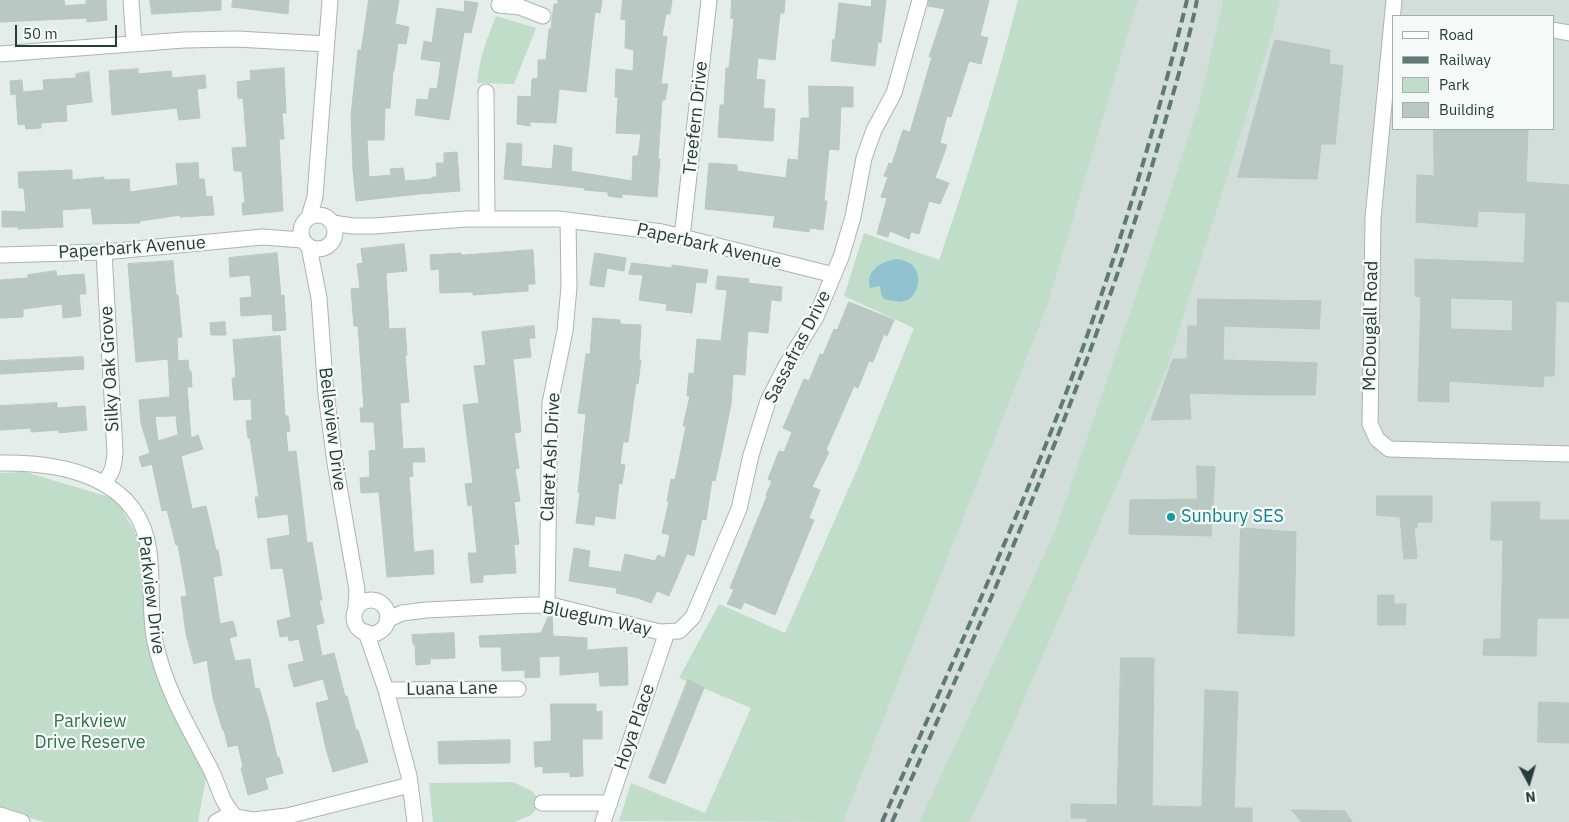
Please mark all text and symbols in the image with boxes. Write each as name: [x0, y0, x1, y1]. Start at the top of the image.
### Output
scale bar: [18, 15, 120, 47]
legend: [1392, 15, 1554, 130]
text: 50 m: [23, 24, 58, 43]
text: Road: [1439, 25, 1474, 44]
text: Railway: [1439, 50, 1491, 69]
street label: Treefern Drive: [679, 60, 713, 176]
text: Park: [1439, 75, 1469, 94]
text: Building: [1439, 100, 1494, 119]
street label: Paperbark Avenue: [635, 219, 783, 273]
street label: Paperbark Avenue: [58, 232, 206, 264]
street label: McDougall Road: [1359, 261, 1383, 391]
street label: Sassafras Drive: [760, 287, 836, 407]
street label: Silky Oak Grove: [96, 305, 124, 433]
street label: Belleview Drive: [314, 366, 350, 492]
street label: Claret Ash Drive: [537, 392, 565, 522]
place label: Sunbury SES: [1181, 506, 1284, 528]
marker: Sunbury SES: [1165, 511, 1177, 523]
street label: Parkview Drive: [133, 535, 169, 655]
street label: Bluegum Way: [541, 597, 653, 641]
street label: Luana Lane: [406, 677, 498, 701]
street label: Hoya Place: [610, 681, 660, 773]
park label: Parkview Drive Reserve: [34, 711, 146, 754]
north arrow: [1504, 757, 1554, 807]
text: N: [1525, 787, 1537, 806]

